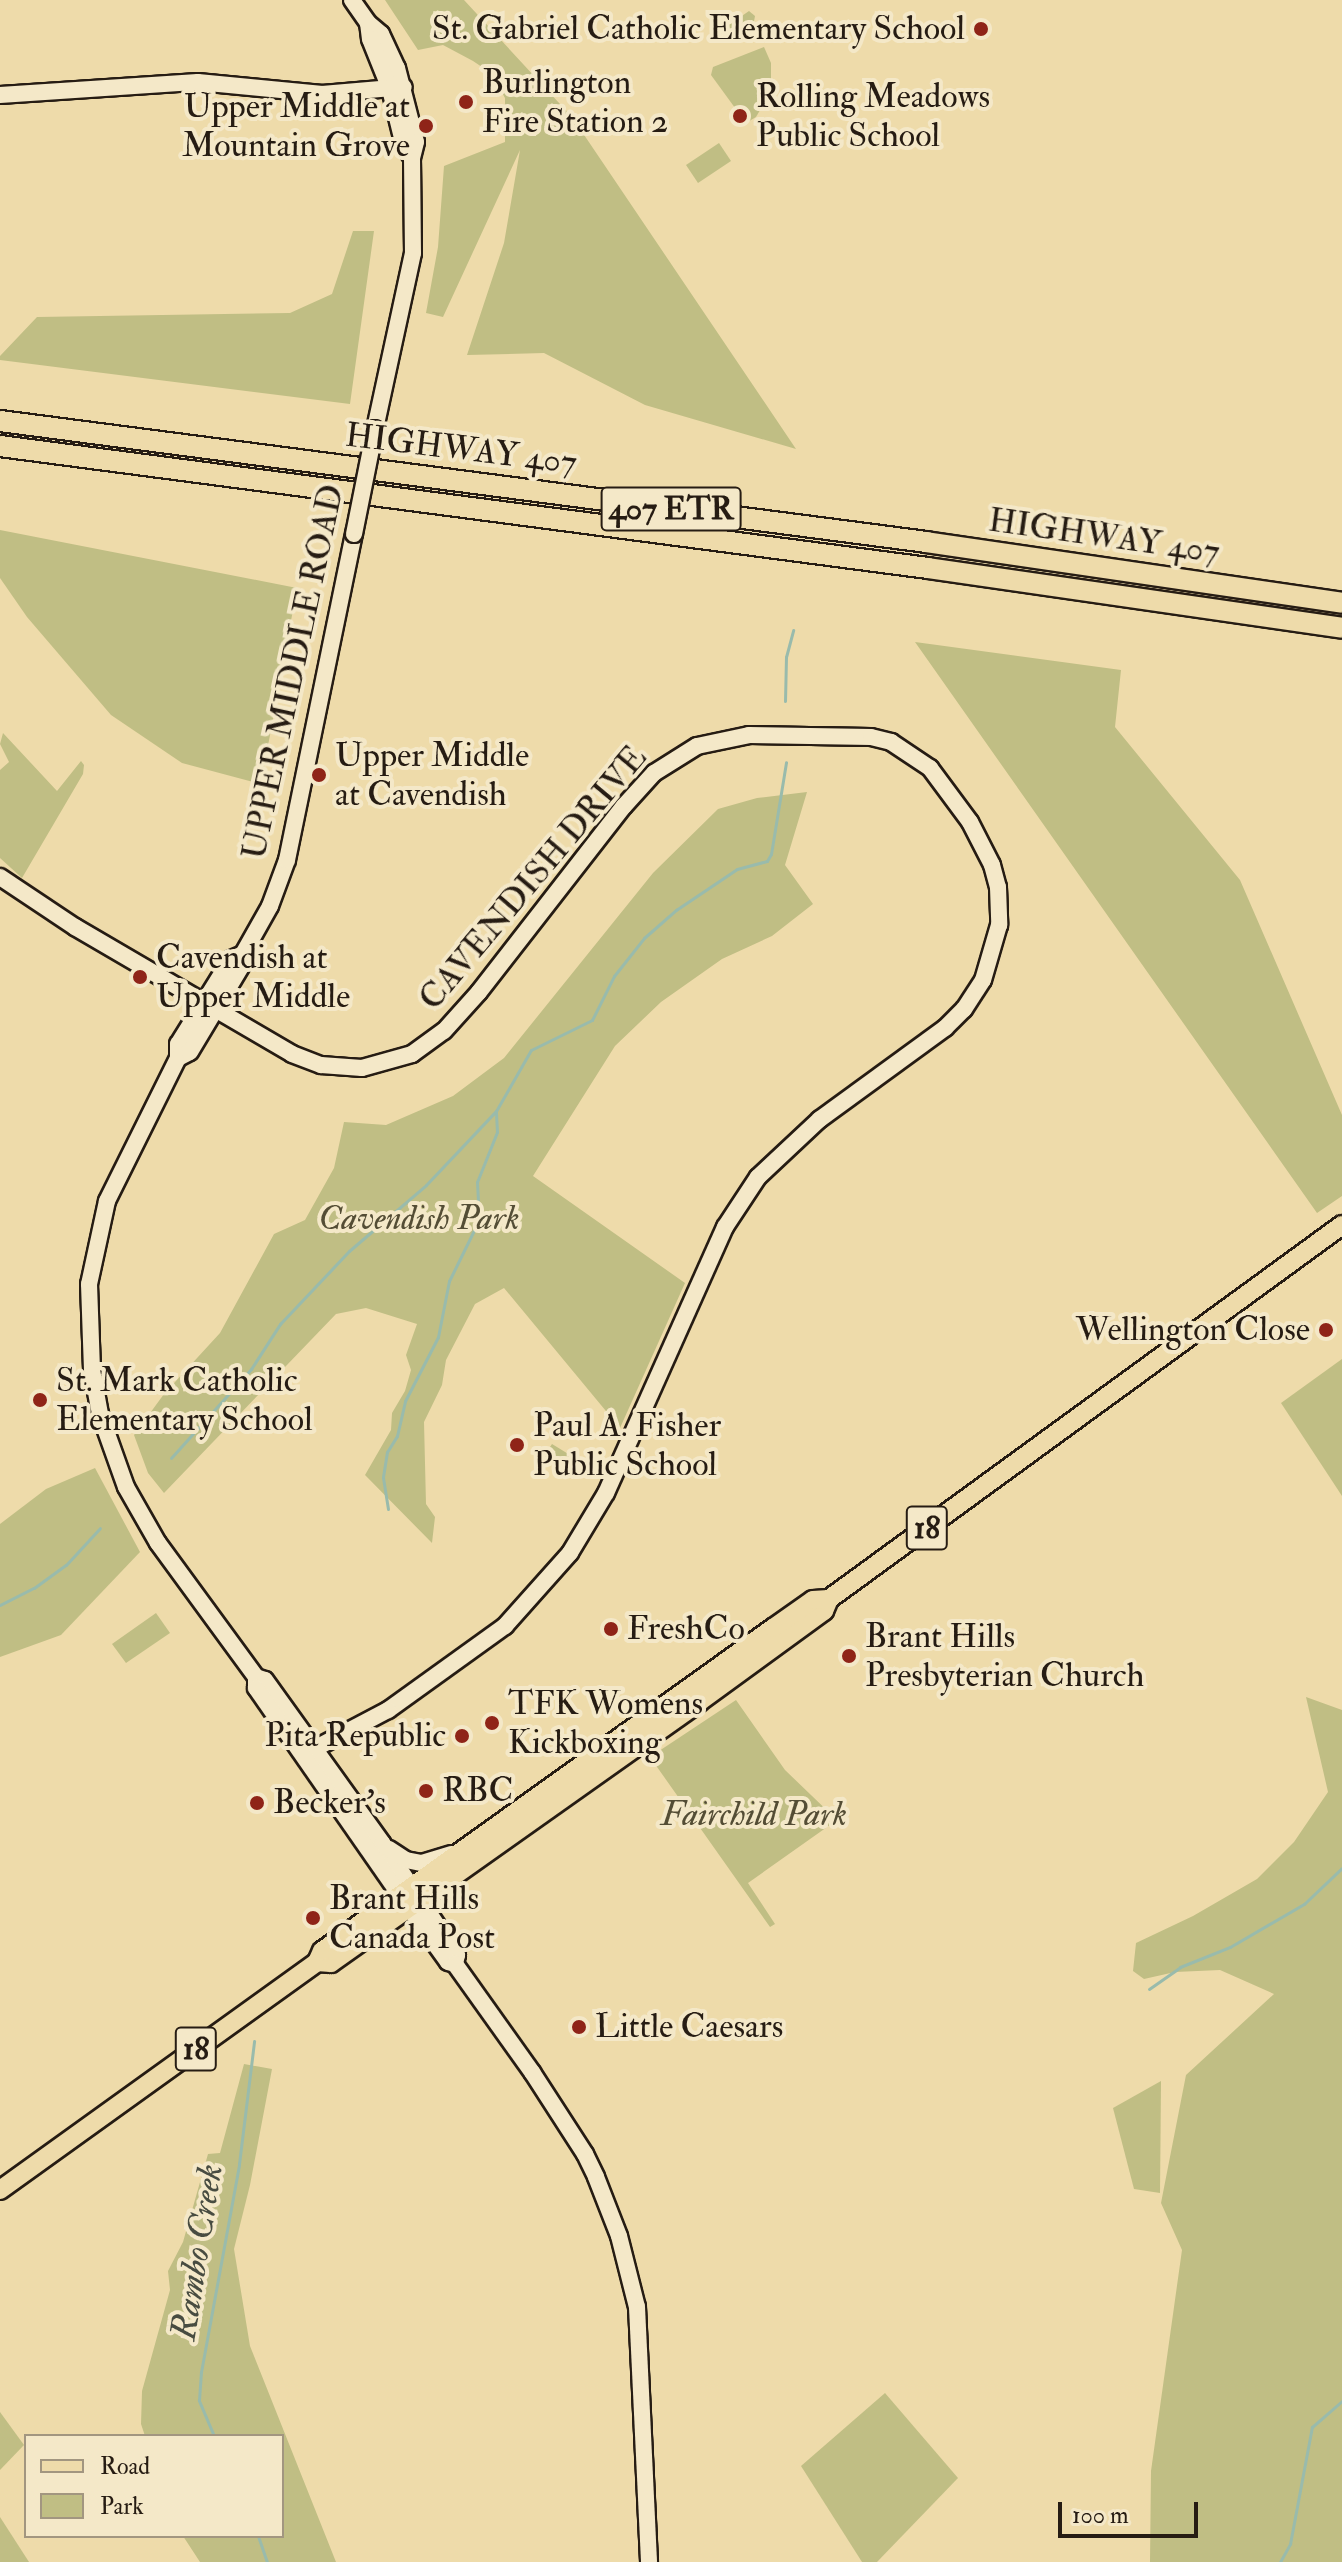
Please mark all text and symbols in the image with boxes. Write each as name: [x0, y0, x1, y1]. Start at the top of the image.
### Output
place label: St. Gabriel Catholic Elementary School: [432, 9, 965, 49]
marker: St. Gabriel Catholic Elementary School: [972, 20, 990, 38]
place label: Burlington Fire Station 2: [482, 62, 668, 142]
place label: Rolling Meadows Public School: [756, 76, 990, 156]
place label: Upper Middle at Mountain Grove: [182, 86, 410, 166]
marker: Burlington Fire Station 2: [457, 93, 475, 111]
marker: Rolling Meadows Public School: [731, 107, 749, 125]
marker: Upper Middle at Mountain Grove: [417, 117, 435, 135]
street label: HIGHWAY 407: [343, 415, 579, 483]
street label: UPPER MIDDLE ROAD: [233, 481, 353, 863]
road number: 407 ETR: [599, 481, 743, 537]
street label: HIGHWAY 407: [986, 500, 1222, 572]
place label: Upper Middle at Cavendish: [335, 735, 529, 814]
street label: CAVENDISH DRIVE: [411, 738, 655, 1018]
marker: Upper Middle at Cavendish: [310, 766, 328, 784]
place label: Cavendish at Upper Middle: [156, 937, 350, 1016]
marker: Cavendish at Upper Middle: [131, 968, 149, 986]
park label: Cavendish Park: [319, 1199, 519, 1239]
place label: Wellington Close: [1076, 1310, 1310, 1350]
marker: Wellington Close: [1317, 1321, 1335, 1339]
place label: St. Mark Catholic Elementary School: [56, 1360, 313, 1440]
marker: St. Mark Catholic Elementary School: [31, 1391, 49, 1409]
place label: Paul A. Fisher Public School: [533, 1405, 721, 1484]
marker: Paul A. Fisher Public School: [508, 1436, 526, 1454]
road number: 18: [905, 1500, 949, 1556]
place label: FreshCo: [627, 1609, 745, 1649]
place label: Brant Hills Presbyterian Church: [865, 1616, 1144, 1696]
marker: FreshCo: [602, 1620, 620, 1638]
marker: Brant Hills Presbyterian Church: [840, 1647, 858, 1665]
place label: TFK Womens Kickboxing: [508, 1683, 703, 1762]
marker: TFK Womens Kickboxing: [483, 1714, 501, 1732]
place label: Pita Republic: [265, 1716, 446, 1756]
marker: Pita Republic: [453, 1727, 471, 1745]
place label: RBC: [442, 1771, 514, 1811]
marker: RBC: [417, 1782, 435, 1800]
place label: Becker's: [273, 1783, 386, 1823]
marker: Becker's: [248, 1794, 266, 1812]
park label: Fairchild Park: [661, 1795, 847, 1835]
place label: Brant Hills Canada Post: [329, 1878, 495, 1958]
marker: Brant Hills Canada Post: [304, 1909, 322, 1927]
place label: Little Caesars: [595, 2007, 783, 2047]
marker: Little Caesars: [570, 2018, 588, 2036]
road number: 18: [174, 2021, 218, 2077]
water label: Rambo Creek: [162, 2161, 232, 2343]
legend: [24, 2434, 284, 2538]
text: Road: [100, 2451, 150, 2482]
scale bar: [1062, 2486, 1202, 2536]
text: Park: [100, 2491, 144, 2522]
text: 100 m: [1072, 2500, 1129, 2531]

